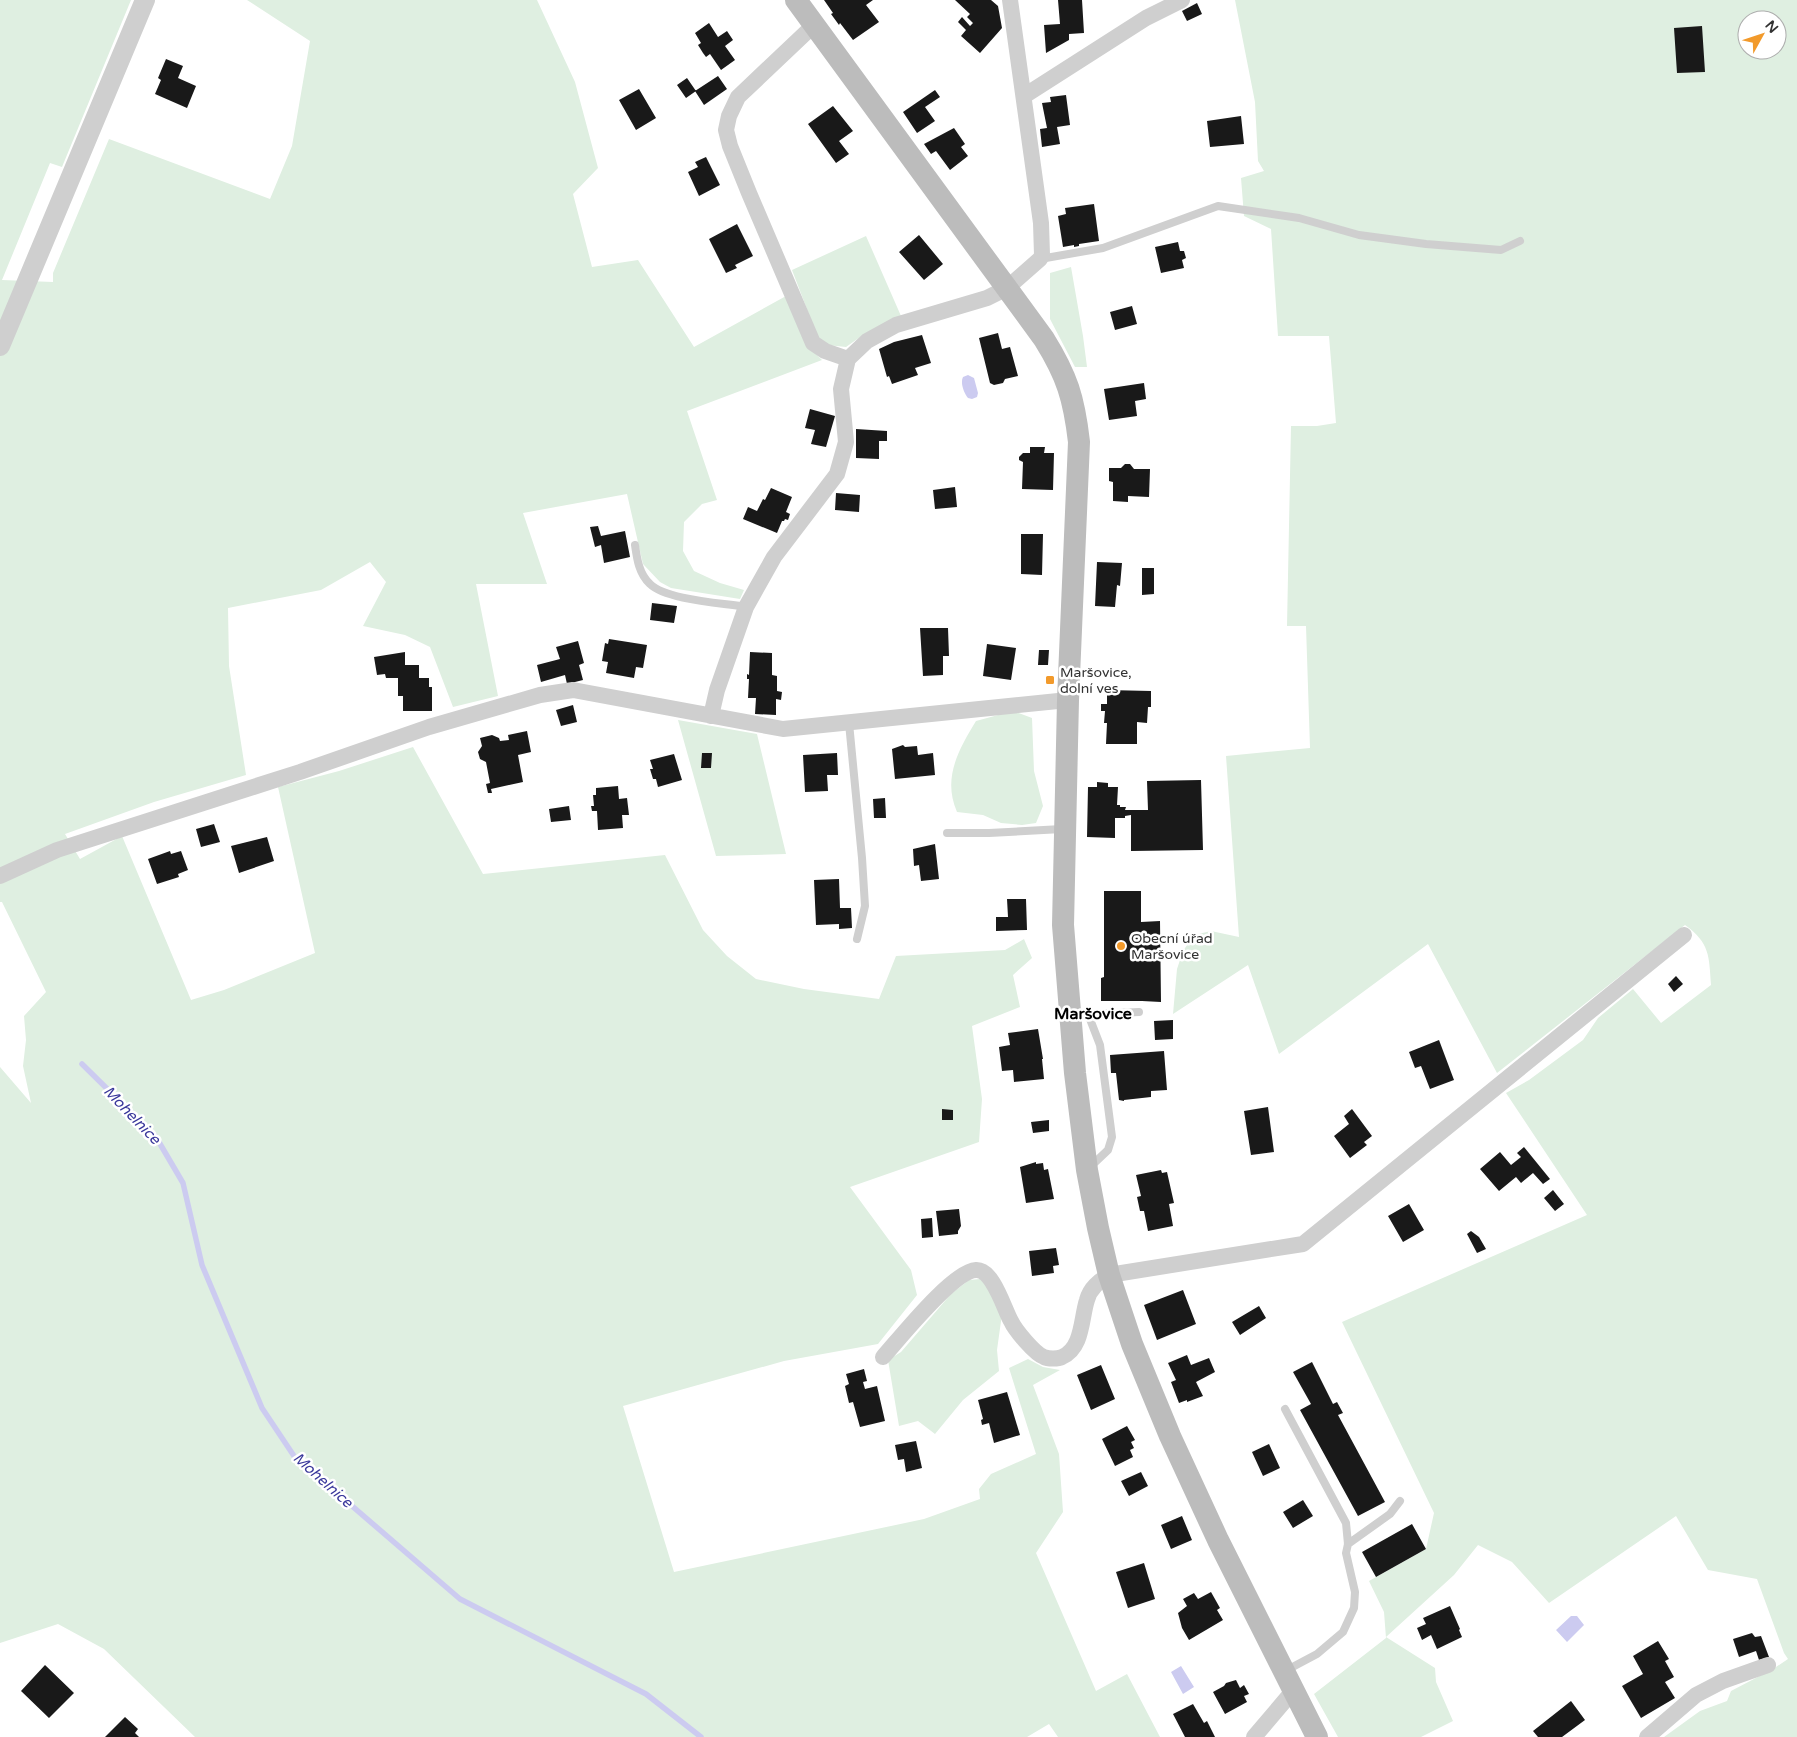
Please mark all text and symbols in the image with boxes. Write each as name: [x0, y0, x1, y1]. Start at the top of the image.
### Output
north arrow: [1737, 10, 1787, 60]
text: N: [1761, 17, 1782, 37]
place label: Maršovice, dolní ves: [1060, 664, 1132, 697]
marker: Maršovice, dolní ves: [1044, 674, 1056, 686]
place label: Obecní úřad Maršovice: [1131, 930, 1213, 963]
marker: Obecní úřad Maršovice: [1115, 940, 1127, 952]
district label: Maršovice: [1054, 1004, 1132, 1024]
water label: Mohelnice: [100, 1082, 165, 1149]
water label: Mohelnice: [289, 1449, 358, 1512]

